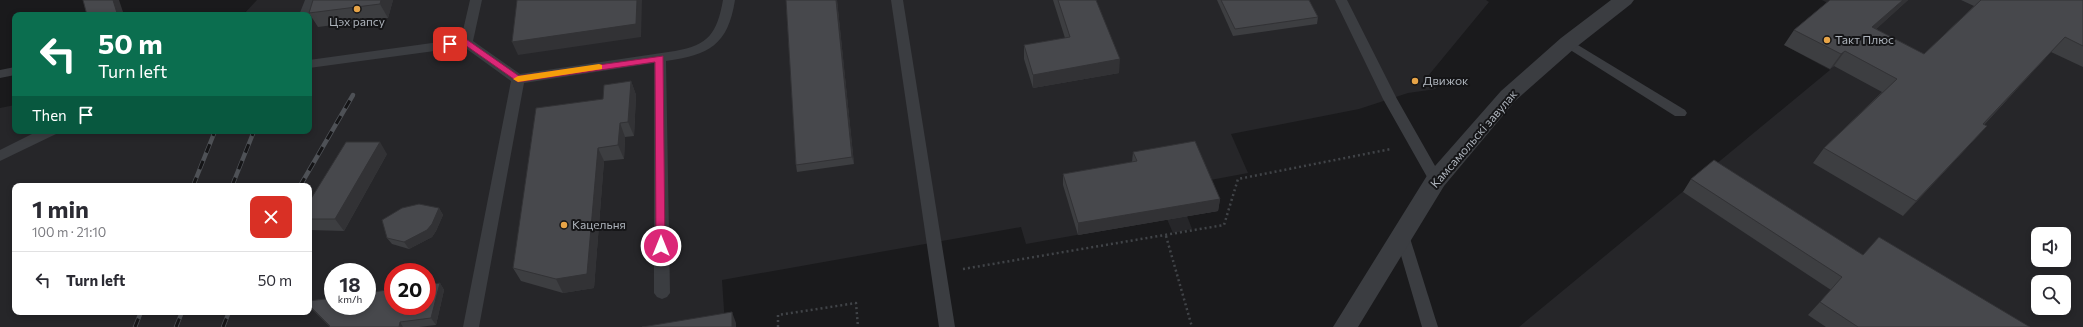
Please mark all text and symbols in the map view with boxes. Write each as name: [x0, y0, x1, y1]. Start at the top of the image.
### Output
marker: Цэх рапсу: [352, 4, 362, 14]
place label: Цэх рапсу: [329, 14, 385, 28]
text: 50 m: [98, 26, 163, 60]
pin: [433, 27, 467, 61]
icon: left: [32, 28, 84, 80]
place label: Такт Плюс: [1835, 32, 1894, 46]
icon: arrive: [439, 33, 461, 55]
marker: Такт Плюс: [1822, 35, 1832, 45]
text: Turn left: [98, 60, 167, 82]
place label: Движок: [1423, 73, 1469, 87]
marker: Движок: [1410, 76, 1420, 86]
street label: Камсамольскі завулак: [1427, 86, 1520, 190]
icon: arrive: [75, 104, 97, 126]
text: Then: [32, 106, 67, 124]
text: 1 min: [32, 194, 89, 223]
button: close: [250, 196, 292, 238]
place label: Кацельня: [572, 217, 626, 231]
marker: Кацельня: [559, 220, 569, 230]
text: 100 m · 21:10: [32, 224, 106, 240]
position arrow: [640, 225, 682, 267]
map controls: [2031, 227, 2071, 315]
button: sound: [2031, 227, 2071, 267]
speed limit sign: 20: [384, 263, 436, 315]
icon: left: [32, 269, 54, 291]
text: Turn left: [66, 271, 125, 289]
text: 50 m: [258, 271, 292, 289]
text: 18: [339, 272, 361, 296]
button: search: [2031, 275, 2071, 315]
text: km/h: [338, 293, 362, 305]

